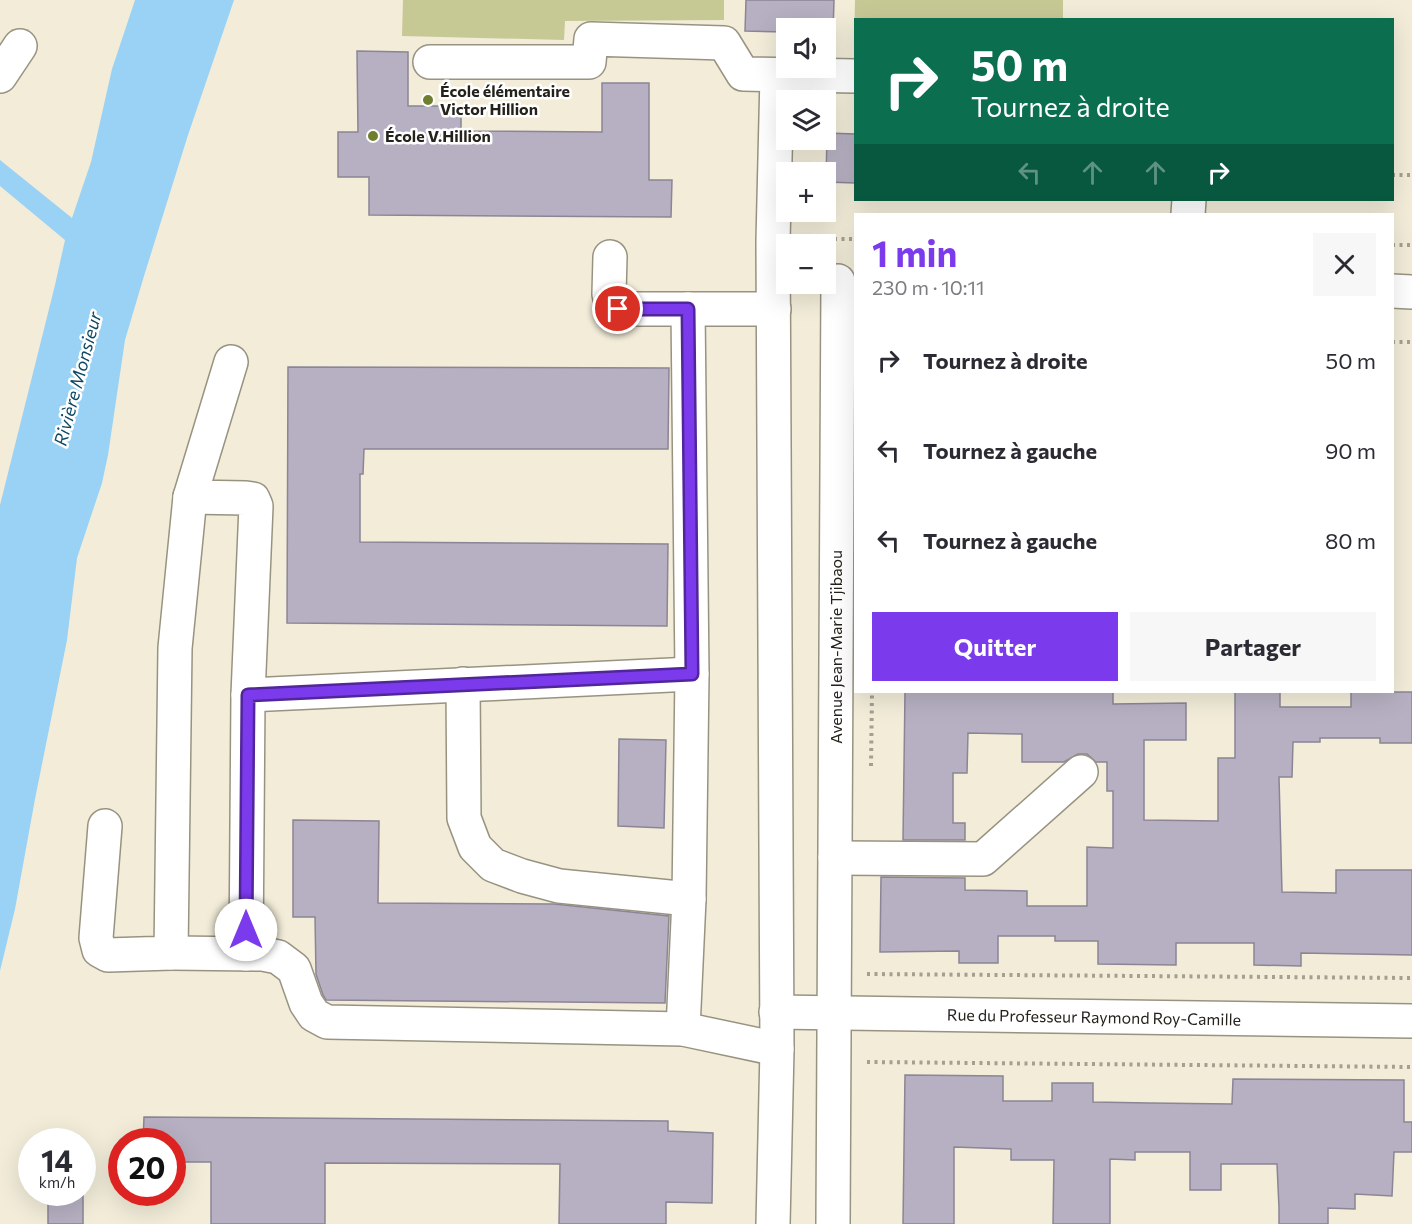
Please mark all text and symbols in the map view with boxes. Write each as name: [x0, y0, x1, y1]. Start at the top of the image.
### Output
map controls: [776, 18, 836, 294]
button: sound: [776, 18, 836, 78]
text: 50 m: [971, 38, 1068, 90]
icon: right: [872, 42, 950, 120]
place label: École élémentaire Victor Hillion: [440, 81, 570, 118]
button: layers: [776, 90, 836, 150]
text: Tournez à droite: [971, 90, 1170, 123]
marker: École élémentaire Victor Hillion: [421, 93, 435, 107]
place label: École V.Hillion: [385, 126, 491, 145]
marker: École V.Hillion: [366, 129, 380, 143]
icon: left: [1013, 156, 1046, 189]
icon: ahead: [1076, 156, 1109, 189]
icon: ahead: [1139, 156, 1172, 189]
icon: right: [1202, 156, 1235, 189]
button: +: [776, 162, 836, 222]
text: 1 min: [872, 230, 957, 274]
button: close: [1313, 233, 1376, 296]
button: −: [776, 234, 836, 294]
text: 230 m · 10:11: [872, 275, 985, 299]
pin: [592, 283, 643, 334]
icon: arrive: [601, 292, 634, 325]
water label: Rivière Monsieur: [49, 309, 106, 448]
icon: right: [872, 344, 905, 377]
text: Tournez à droite: [923, 347, 1088, 374]
text: 50 m: [1326, 347, 1376, 374]
icon: left: [872, 434, 905, 467]
text: Tournez à gauche: [923, 437, 1097, 464]
text: 90 m: [1325, 437, 1376, 464]
icon: left: [872, 524, 905, 557]
text: Tournez à gauche: [923, 527, 1097, 554]
text: 80 m: [1325, 527, 1376, 554]
street label: Avenue Jean-Marie Tjibaou: [826, 550, 845, 744]
button: Quitter: [872, 612, 1118, 681]
button: Partager: [1130, 612, 1376, 681]
position arrow: [214, 898, 278, 962]
street label: Rue du Professeur Raymond Roy-Camille: [947, 1004, 1241, 1029]
speed limit sign: 20: [108, 1128, 186, 1206]
text: 14: [41, 1141, 73, 1178]
text: km/h: [39, 1173, 75, 1191]

